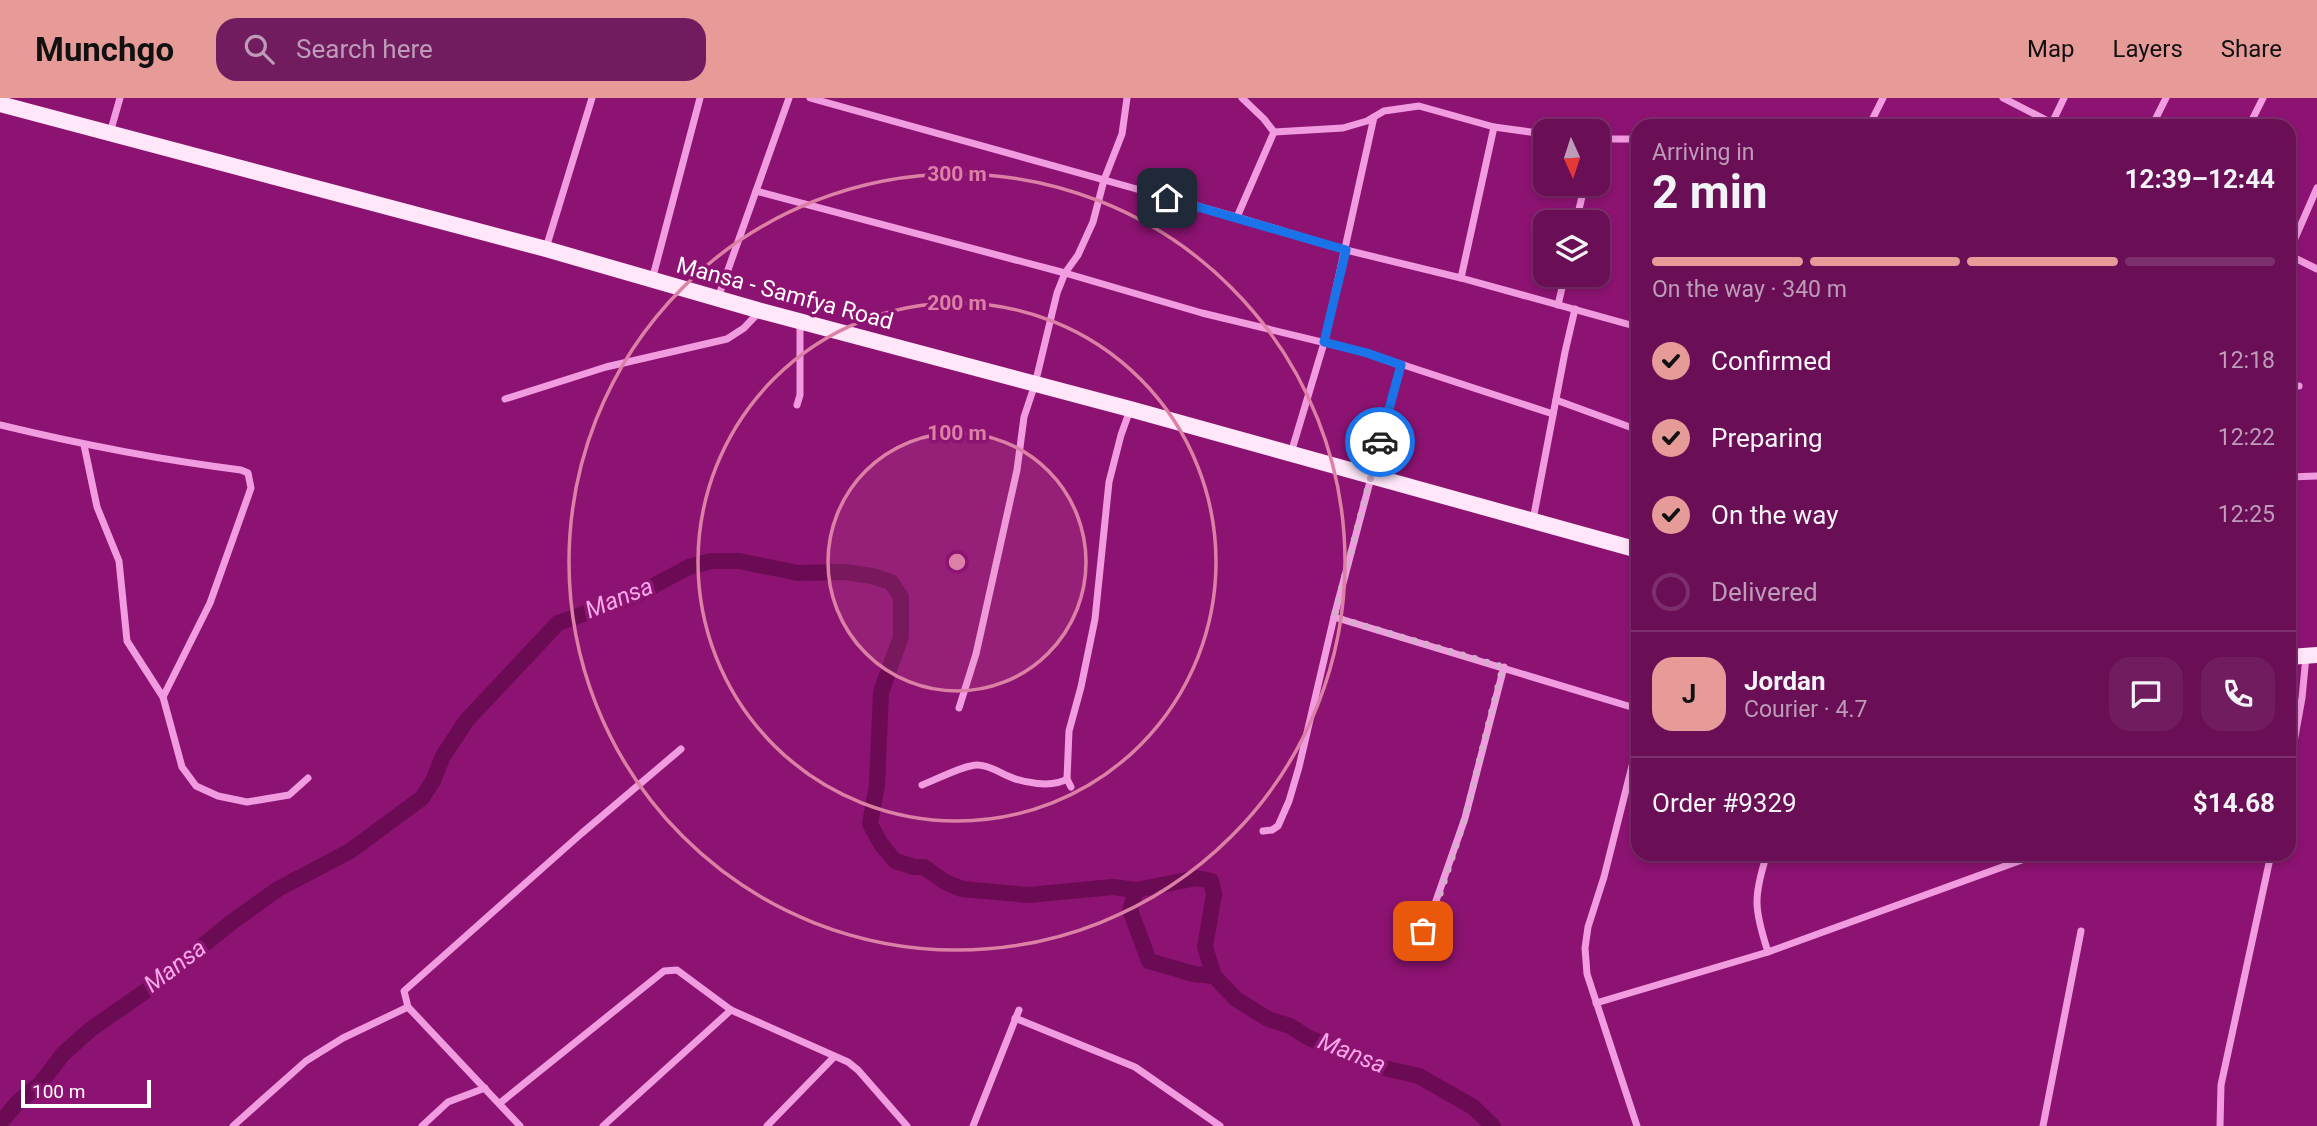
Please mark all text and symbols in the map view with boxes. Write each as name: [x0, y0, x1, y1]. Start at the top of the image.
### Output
search box: [216, 18, 706, 81]
text: Munchgo: [35, 30, 174, 69]
icon: search: [240, 30, 278, 68]
text: Search here: [296, 34, 433, 64]
text: Map: [2027, 35, 2075, 63]
text: Layers: [2113, 35, 2183, 63]
text: Share: [2221, 35, 2282, 63]
north arrow: [1533, 119, 1610, 196]
map controls: [1533, 119, 1610, 287]
text: Arriving in: [1652, 139, 1755, 166]
text: 300 m: [927, 162, 987, 186]
text: 12:39–12:44: [2125, 164, 2275, 194]
text: 2 min: [1652, 165, 1768, 219]
pin: [1137, 168, 1197, 228]
icon: home: [1148, 179, 1186, 217]
button: layers: [1533, 210, 1610, 287]
street label: Mansa - Samfya Road: [673, 252, 896, 335]
text: On the way · 340 m: [1652, 276, 1847, 303]
text: 200 m: [927, 291, 987, 315]
icon: check: [1652, 342, 1690, 380]
text: Confirmed: [1711, 346, 1832, 376]
text: 12:18: [2218, 347, 2275, 374]
courier: [1345, 407, 1415, 477]
icon: check: [1652, 419, 1690, 457]
text: 100 m: [927, 421, 987, 445]
icon: car: [1361, 423, 1399, 461]
text: Preparing: [1711, 423, 1823, 453]
text: 12:22: [2218, 424, 2275, 451]
icon: check: [1652, 496, 1690, 534]
text: On the way: [1711, 500, 1839, 530]
text: 12:25: [2218, 501, 2275, 528]
centre of rings: [945, 550, 969, 574]
water label: Mansa: [581, 572, 657, 624]
text: Delivered: [1711, 577, 1818, 607]
button: chat: [2109, 657, 2183, 731]
button: phone: [2201, 657, 2275, 731]
text: Jordan: [1744, 666, 1826, 696]
text: J: [1682, 679, 1696, 709]
text: Courier · 4.7: [1744, 696, 1867, 723]
text: Order #9329: [1652, 788, 1797, 818]
text: $14.68: [2193, 788, 2275, 818]
pin: [1393, 901, 1453, 961]
icon: bag: [1404, 912, 1442, 950]
water label: Mansa: [138, 934, 212, 998]
water label: Mansa: [1314, 1027, 1390, 1079]
scale bar: [21, 1077, 150, 1109]
text: 100 m: [32, 1080, 85, 1103]

